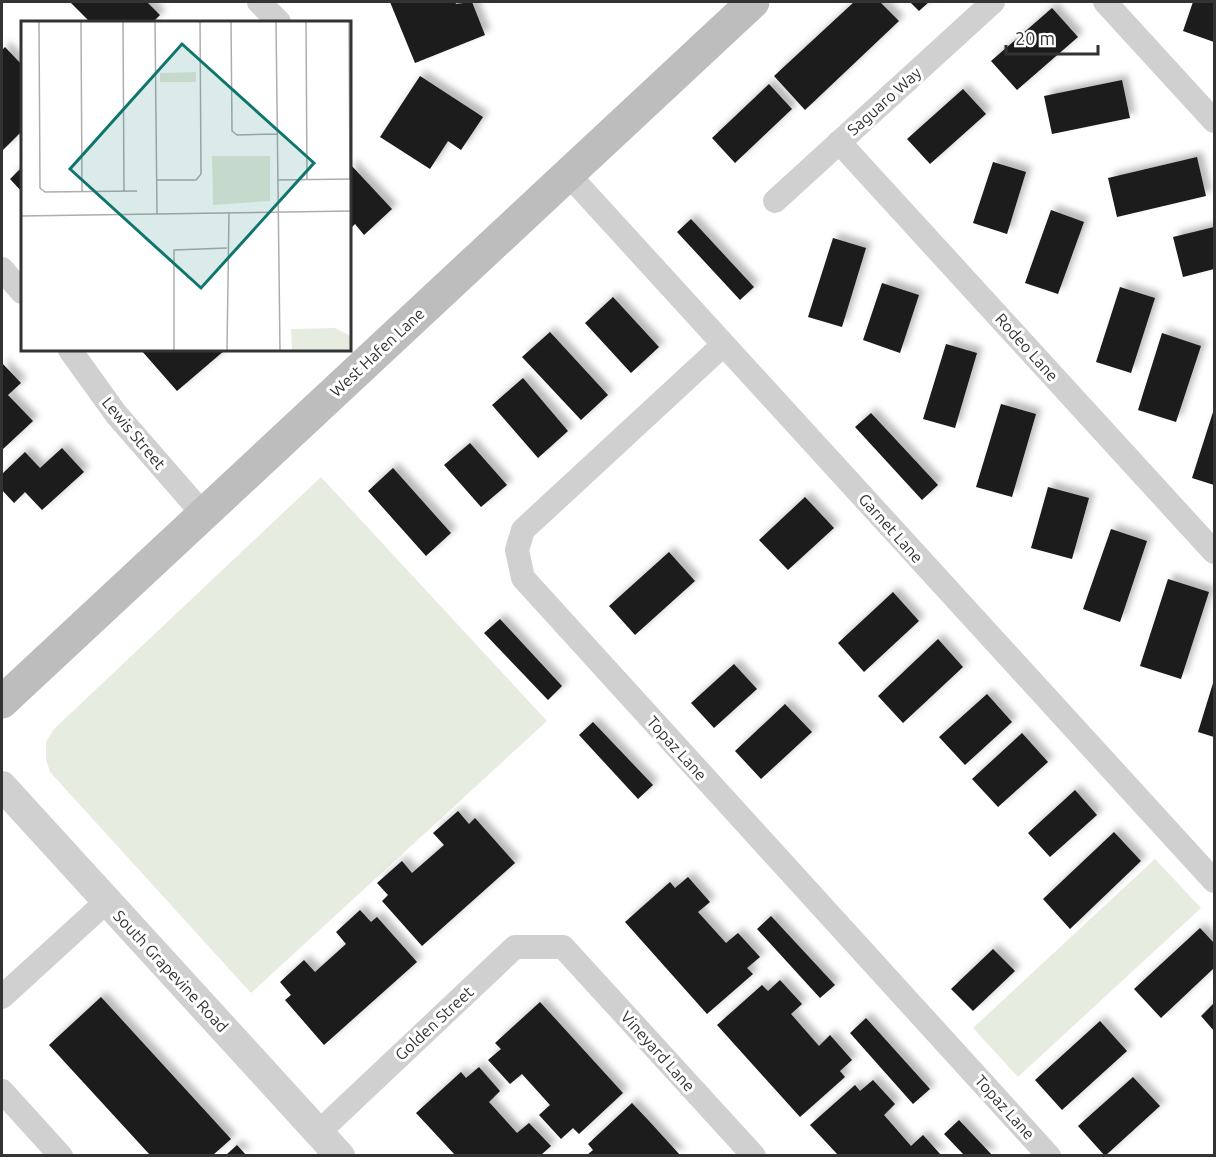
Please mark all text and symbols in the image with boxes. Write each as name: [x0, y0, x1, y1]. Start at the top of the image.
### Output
scale bar: [1006, 18, 1098, 56]
inset map: [21, 21, 351, 351]
text: 20 m: [1015, 28, 1055, 48]
street label: Saguaro Way: [844, 63, 925, 139]
street label: West Hafen Lane: [326, 304, 428, 400]
street label: Rodeo Lane: [992, 309, 1062, 385]
street label: Lewis Street: [99, 393, 170, 473]
street label: Garnet Lane: [855, 490, 927, 566]
street label: Topaz Lane: [643, 712, 711, 784]
street label: South Grapevine Road: [110, 907, 232, 1035]
street label: Golden Street: [391, 982, 477, 1064]
street label: Vineyard Lane: [617, 1007, 699, 1095]
street label: Topaz Lane: [971, 1071, 1039, 1143]

